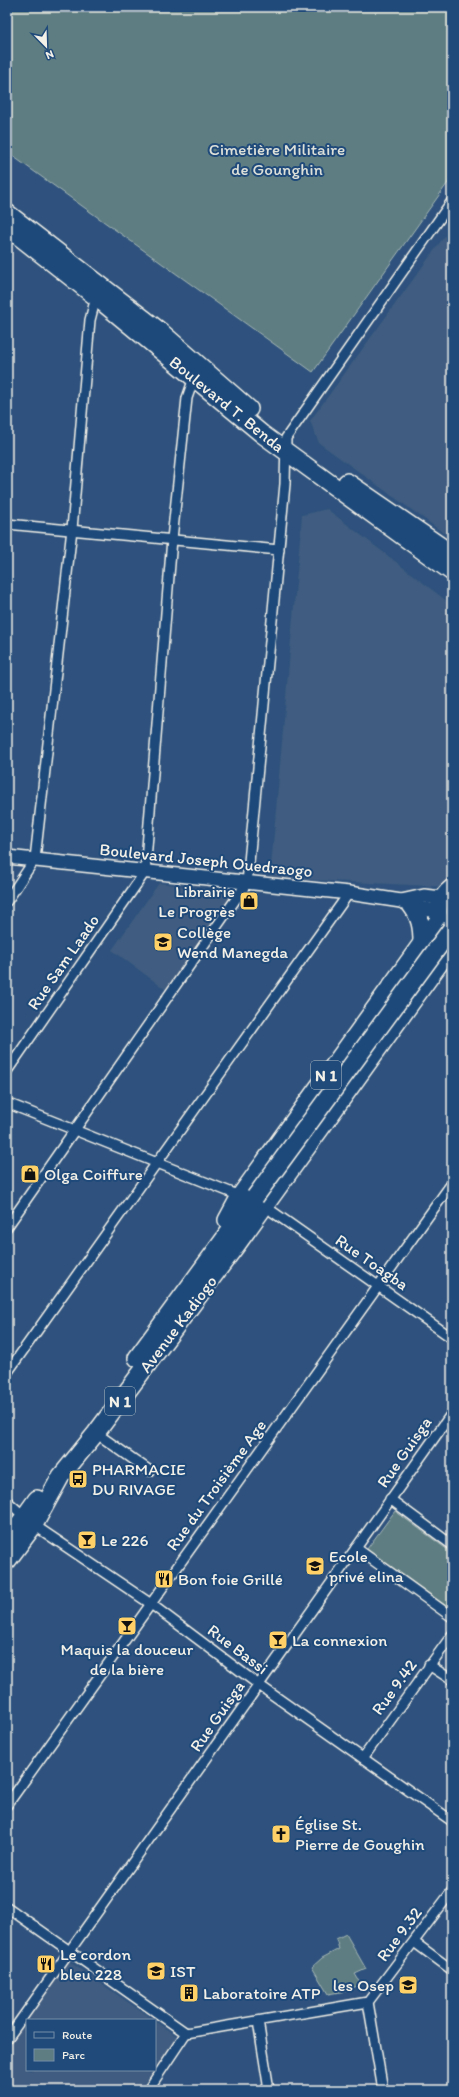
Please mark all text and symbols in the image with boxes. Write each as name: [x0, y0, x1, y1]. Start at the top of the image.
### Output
north arrow: [26, 26, 66, 66]
text: N: [44, 47, 56, 62]
park label: Cimetière Militaire de Gounghin: [209, 139, 345, 179]
street label: Boulevard T. Benda: [165, 352, 289, 456]
street label: Boulevard Joseph Ouedraogo: [99, 839, 313, 881]
place label: Librairie Le Progrès: [158, 881, 235, 921]
shop icon: Librairie Le Progrès: [238, 890, 260, 912]
street label: Rue Sam Laado: [23, 911, 103, 1013]
place label: Collège Wend Manegda: [177, 922, 288, 962]
school or university icon: Collège Wend Manegda: [152, 931, 174, 953]
road number: N 1: [311, 1061, 341, 1089]
shop icon: Olga Coiffure: [19, 1163, 41, 1185]
place label: Olga Coiffure: [44, 1164, 143, 1184]
street label: Rue Toagba: [332, 1230, 412, 1294]
street label: Avenue Kadiogo: [135, 1272, 221, 1376]
road number: N 1: [105, 1387, 135, 1415]
street label: Rue Guisga: [372, 1413, 436, 1491]
street label: Rue du Troisième Age: [162, 1416, 270, 1554]
place label: PHARMACIE DU RIVAGE: [92, 1459, 186, 1499]
bus stop icon: PHARMACIE DU RIVAGE: [67, 1468, 89, 1490]
bar icon: Le 226: [76, 1529, 98, 1551]
place label: Le 226: [101, 1530, 148, 1550]
place label: Ecole privé elina: [329, 1546, 404, 1586]
school or university icon: Ecole privé elina: [304, 1555, 326, 1577]
restaurant icon: Bon foie Grillé: [153, 1568, 175, 1590]
place label: Bon foie Grillé: [178, 1569, 283, 1589]
bar icon: Maquis la douceur de la bière: [116, 1615, 138, 1637]
street label: Rue Bassi: [204, 1620, 272, 1678]
bar icon: La connexion: [267, 1629, 289, 1651]
place label: La connexion: [292, 1630, 387, 1650]
place label: Maquis la douceur de la bière: [61, 1639, 194, 1679]
street label: Rue 9.42: [367, 1655, 421, 1719]
street label: Rue Guisga: [185, 1677, 249, 1755]
place label: Église St. Pierre de Goughin: [295, 1814, 425, 1854]
church icon: Église St. Pierre de Goughin: [270, 1823, 292, 1845]
street label: Rue 9.32: [372, 1903, 426, 1965]
place label: Le cordon bleu 228: [60, 1944, 131, 1984]
restaurant icon: Le cordon bleu 228: [35, 1953, 57, 1975]
school or university icon: IST: [145, 1960, 167, 1982]
place label: IST: [170, 1961, 196, 1981]
school or university icon: les Osep: [397, 1974, 419, 1996]
place label: les Osep: [333, 1975, 394, 1995]
building icon: Laboratoire ATP: [178, 1982, 200, 2004]
place label: Laboratoire ATP: [203, 1983, 321, 2003]
legend: [26, 2019, 156, 2071]
text: Route: [62, 2028, 92, 2042]
text: Parc: [62, 2048, 85, 2062]

